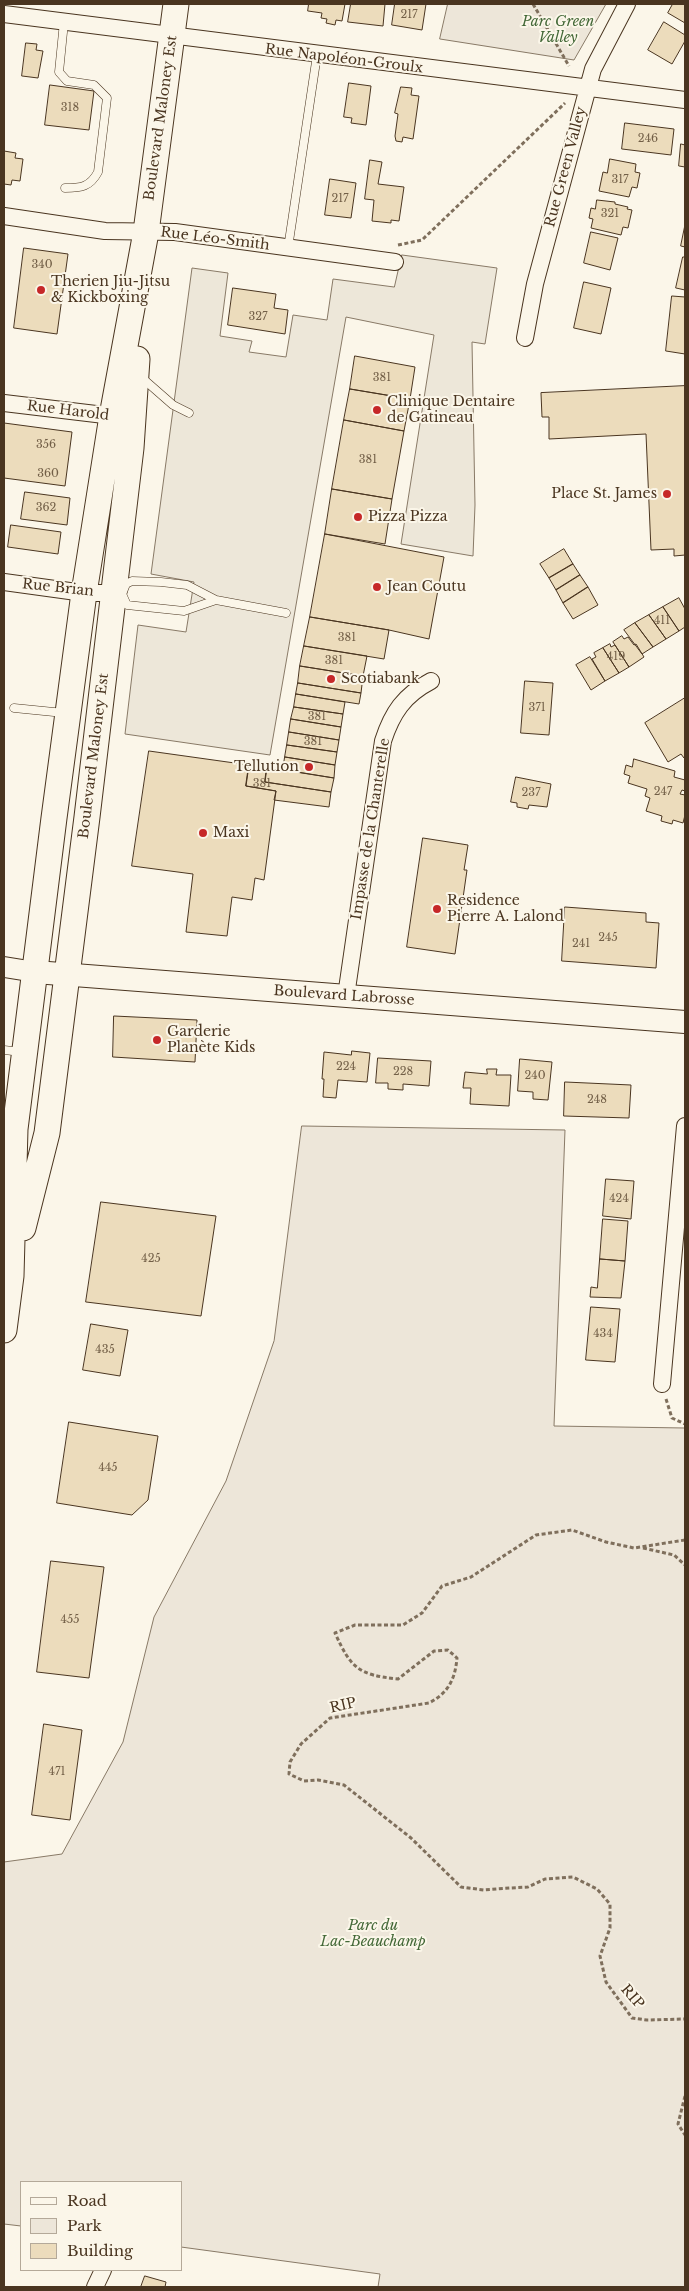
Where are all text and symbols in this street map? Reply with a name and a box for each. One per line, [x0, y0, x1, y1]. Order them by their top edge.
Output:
house number: 217 [400, 8, 418, 22]
park label: Parc Green Valley [522, 14, 594, 46]
street label: Boulevard Maloney Est [141, 34, 181, 202]
street label: Rue Napoléon-Groulx [264, 41, 424, 77]
house number: 318 [61, 101, 79, 115]
street label: Rue Green Valley [542, 105, 590, 229]
house number: 246 [638, 132, 658, 146]
house number: 317 [611, 173, 629, 187]
house number: 217 [331, 192, 349, 206]
house number: 321 [601, 207, 619, 221]
street label: Rue Léo-Smith [159, 224, 271, 254]
house number: 340 [31, 258, 53, 272]
place label: Therien Jiu-Jitsu & Kickboxing [51, 274, 170, 306]
marker: Therien Jiu-Jitsu & Kickboxing [35, 284, 47, 296]
house number: 327 [248, 310, 268, 324]
house number: 381 [373, 371, 391, 385]
place label: Clinique Dentaire de Gatineau [387, 394, 515, 427]
street label: Rue Harold [26, 398, 110, 424]
marker: Clinique Dentaire de Gatineau [371, 404, 383, 416]
house number: 356 [36, 438, 56, 452]
house number: 381 [359, 453, 377, 467]
house number: 360 [37, 467, 59, 481]
place label: Place St. James [551, 486, 657, 502]
marker: Place St. James [661, 488, 673, 500]
house number: 362 [36, 501, 56, 515]
place label: Pizza Pizza [368, 509, 448, 525]
marker: Pizza Pizza [352, 511, 364, 523]
street label: Rue Brian [21, 576, 95, 600]
place label: Jean Coutu [387, 579, 466, 595]
marker: Jean Coutu [371, 581, 383, 593]
house number: 411 [654, 614, 670, 628]
house number: 381 [338, 631, 356, 645]
house number: 419 [607, 650, 625, 664]
house number: 381 [325, 654, 343, 668]
place label: Scotiabank [341, 671, 420, 687]
street label: Boulevard Maloney Est [75, 672, 113, 840]
marker: Scotiabank [325, 673, 337, 685]
house number: 371 [528, 701, 546, 715]
house number: 381 [308, 710, 326, 724]
house number: 381 [304, 735, 322, 749]
street label: Impasse de la Chanterelle [348, 737, 394, 921]
place label: Tellution [234, 759, 299, 775]
marker: Tellution [303, 761, 315, 773]
house number: 381 [253, 777, 271, 791]
house number: 247 [654, 785, 672, 799]
house number: 237 [521, 786, 541, 800]
place label: Maxi [213, 825, 249, 841]
marker: Maxi [197, 827, 209, 839]
place label: Residence Pierre A. Lalond [447, 893, 564, 926]
marker: Residence Pierre A. Lalond [431, 903, 443, 915]
house number: 245 [598, 931, 618, 945]
house number: 241 [572, 937, 590, 951]
street label: Boulevard Labrosse [273, 983, 415, 1009]
place label: Garderie Planète Kids [167, 1024, 255, 1056]
marker: Garderie Planète Kids [151, 1034, 163, 1046]
house number: 224 [336, 1060, 356, 1074]
house number: 228 [393, 1065, 413, 1079]
house number: 240 [524, 1069, 546, 1083]
house number: 248 [587, 1093, 607, 1107]
house number: 424 [609, 1192, 629, 1206]
house number: 425 [141, 1252, 161, 1266]
house number: 434 [593, 1327, 613, 1341]
house number: 435 [95, 1343, 115, 1357]
house number: 445 [98, 1461, 118, 1475]
house number: 455 [61, 1613, 79, 1627]
street label: RIP [328, 1695, 358, 1717]
house number: 471 [49, 1765, 65, 1779]
park label: Parc du Lac-Beauchamp [320, 1918, 426, 1950]
street label: RIP [617, 1982, 647, 2012]
legend [20, 2181, 182, 2271]
text: Road [67, 2191, 107, 2210]
text: Park [67, 2216, 102, 2235]
text: Building [67, 2241, 133, 2260]

